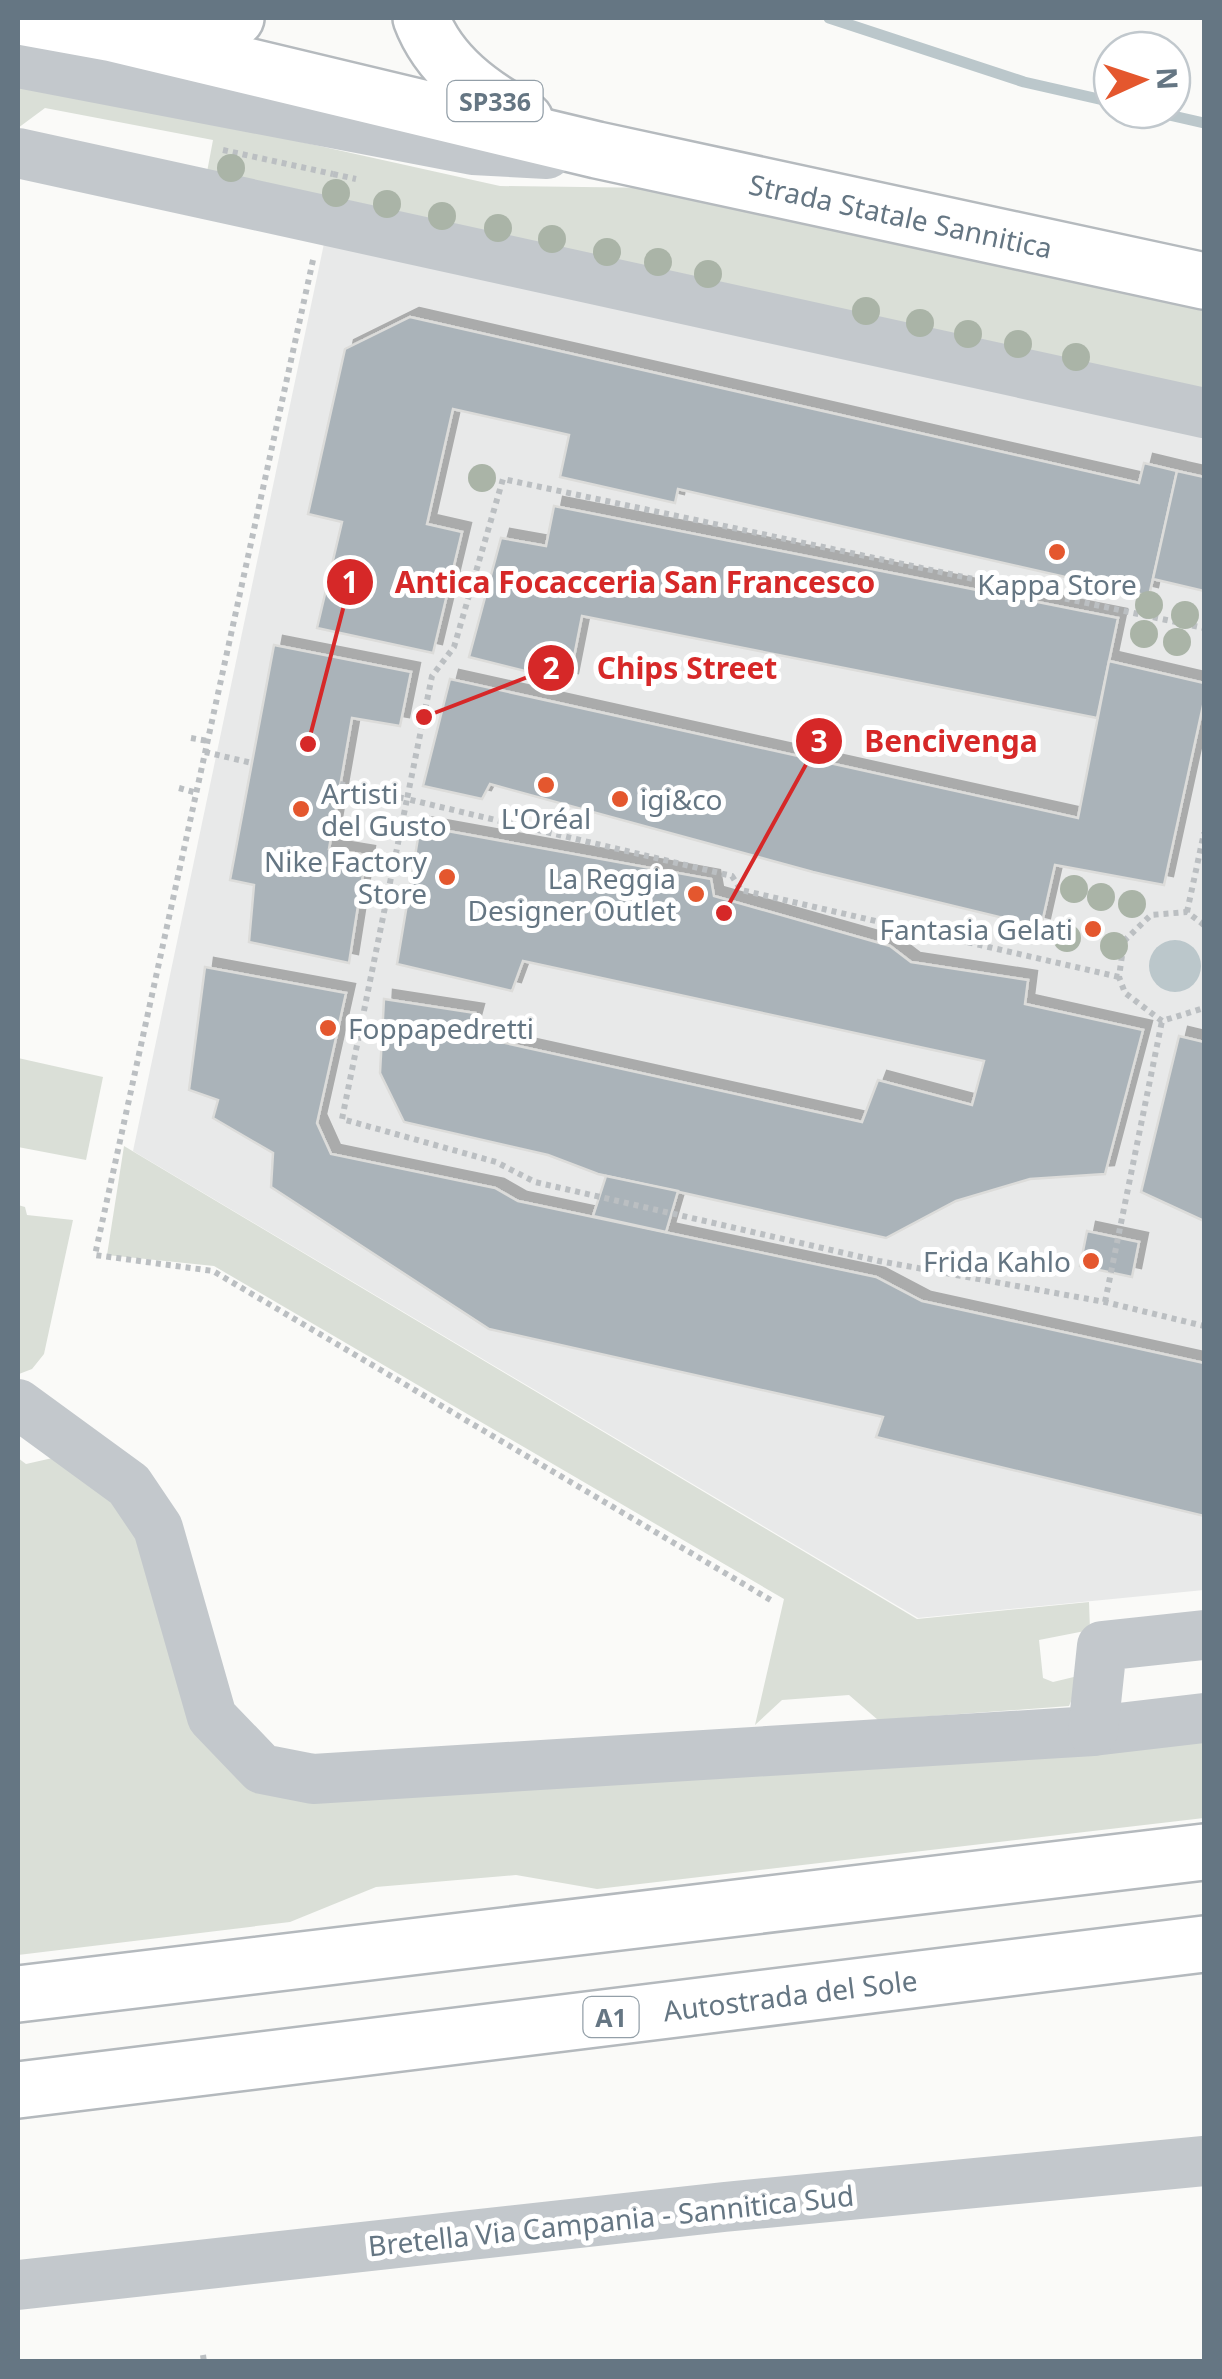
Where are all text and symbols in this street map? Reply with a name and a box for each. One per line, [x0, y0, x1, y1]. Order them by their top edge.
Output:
north arrow [1092, 30, 1192, 130]
text: N [1148, 66, 1188, 91]
road number: SP336 [448, 81, 542, 121]
street label: Strada Statale Sannitica [746, 164, 1056, 267]
marker: Kappa Store [1046, 541, 1068, 563]
callout: Antica Focacceria San Francesco [325, 552, 896, 612]
text: 1 [341, 561, 359, 602]
text: Antica Focacceria San Francesco [395, 561, 875, 602]
place label: Kappa Store [977, 565, 1137, 603]
callout: Chips Street [526, 638, 797, 698]
text: 2 [542, 647, 560, 688]
text: Chips Street [597, 647, 777, 688]
callout: Bencivenga [794, 711, 1058, 771]
text: 3 [810, 720, 828, 761]
text: Bencivenga [864, 720, 1038, 761]
place label: Artisti del Gusto [321, 774, 447, 844]
marker: L'Oréal [535, 774, 557, 796]
place label: igi&co [640, 780, 723, 818]
marker: igi&co [609, 788, 631, 810]
marker: Artisti del Gusto [290, 798, 312, 820]
place label: L'Oréal [501, 799, 591, 837]
place label: Nike Factory Store [264, 842, 428, 912]
place label: La Reggia Designer Outlet [468, 859, 676, 929]
marker: Nike Factory Store [436, 866, 458, 888]
marker: La Reggia Designer Outlet [685, 883, 707, 905]
place label: Fantasia Gelati [880, 910, 1073, 948]
marker: Fantasia Gelati [1082, 918, 1104, 940]
place label: Foppapedretti [348, 1009, 534, 1047]
marker: Foppapedretti [317, 1017, 339, 1039]
place label: Frida Kahlo [923, 1242, 1071, 1280]
marker: Frida Kahlo [1080, 1250, 1102, 1272]
street label: Autostrada del Sole [661, 1960, 919, 2029]
road number: A1 [584, 1997, 638, 2037]
street label: Bretella Via Campania - Sannitica Sud [366, 2176, 856, 2264]

